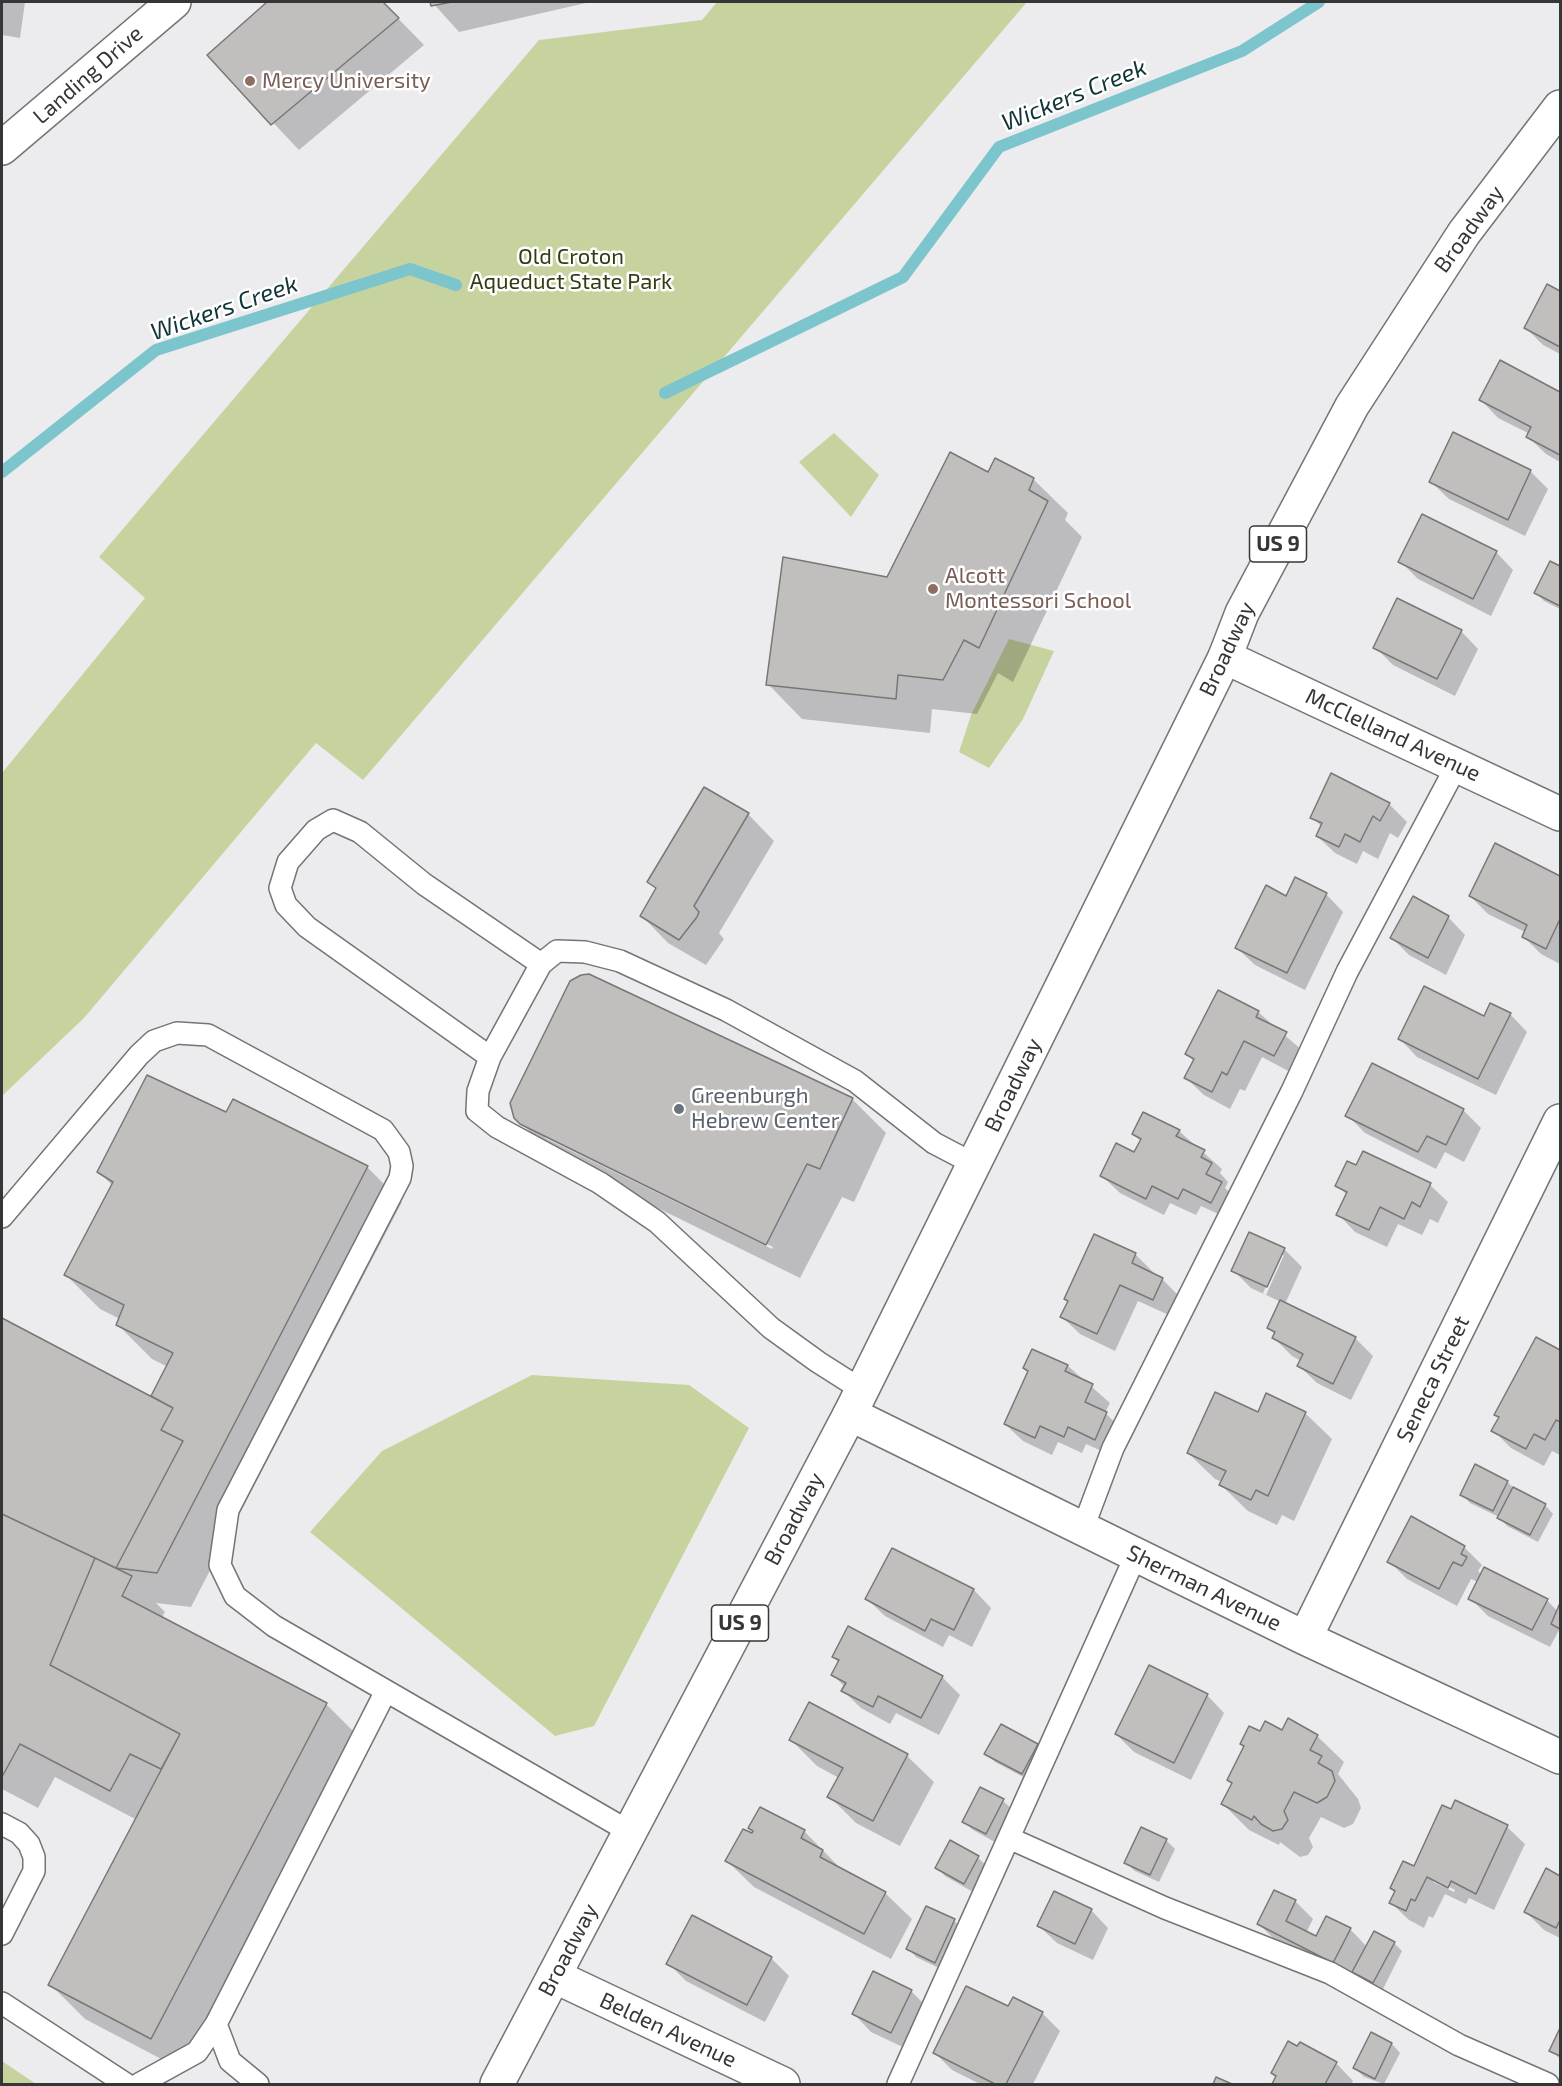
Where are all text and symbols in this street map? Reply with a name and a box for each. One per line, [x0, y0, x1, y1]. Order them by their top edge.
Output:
street label: Landing Drive [28, 20, 148, 130]
water label: Wickers Creek [997, 53, 1151, 137]
place label: Mercy University [262, 68, 431, 94]
marker: Mercy University [243, 74, 257, 88]
street label: Broadway [1429, 180, 1509, 278]
park label: Old Croton Aqueduct State Park [470, 244, 672, 296]
water label: Wickers Creek [147, 269, 301, 347]
road number: US 9 [1250, 526, 1306, 562]
place label: Alcott Montessori School [945, 563, 1131, 614]
marker: Alcott Montessori School [926, 582, 940, 596]
street label: Broadway [1194, 598, 1260, 700]
street label: McClelland Avenue [1301, 683, 1485, 787]
street label: Broadway [979, 1034, 1047, 1136]
place label: Greenburgh Hebrew Center [691, 1083, 840, 1134]
marker: Greenburgh Hebrew Center [672, 1102, 686, 1116]
street label: Seneca Street [1391, 1311, 1475, 1447]
street label: Broadway [759, 1468, 829, 1570]
street label: Sherman Avenue [1122, 1539, 1286, 1637]
road number: US 9 [712, 1605, 768, 1641]
street label: Broadway [533, 1899, 603, 2001]
street label: Belden Avenue [595, 1987, 741, 2073]

